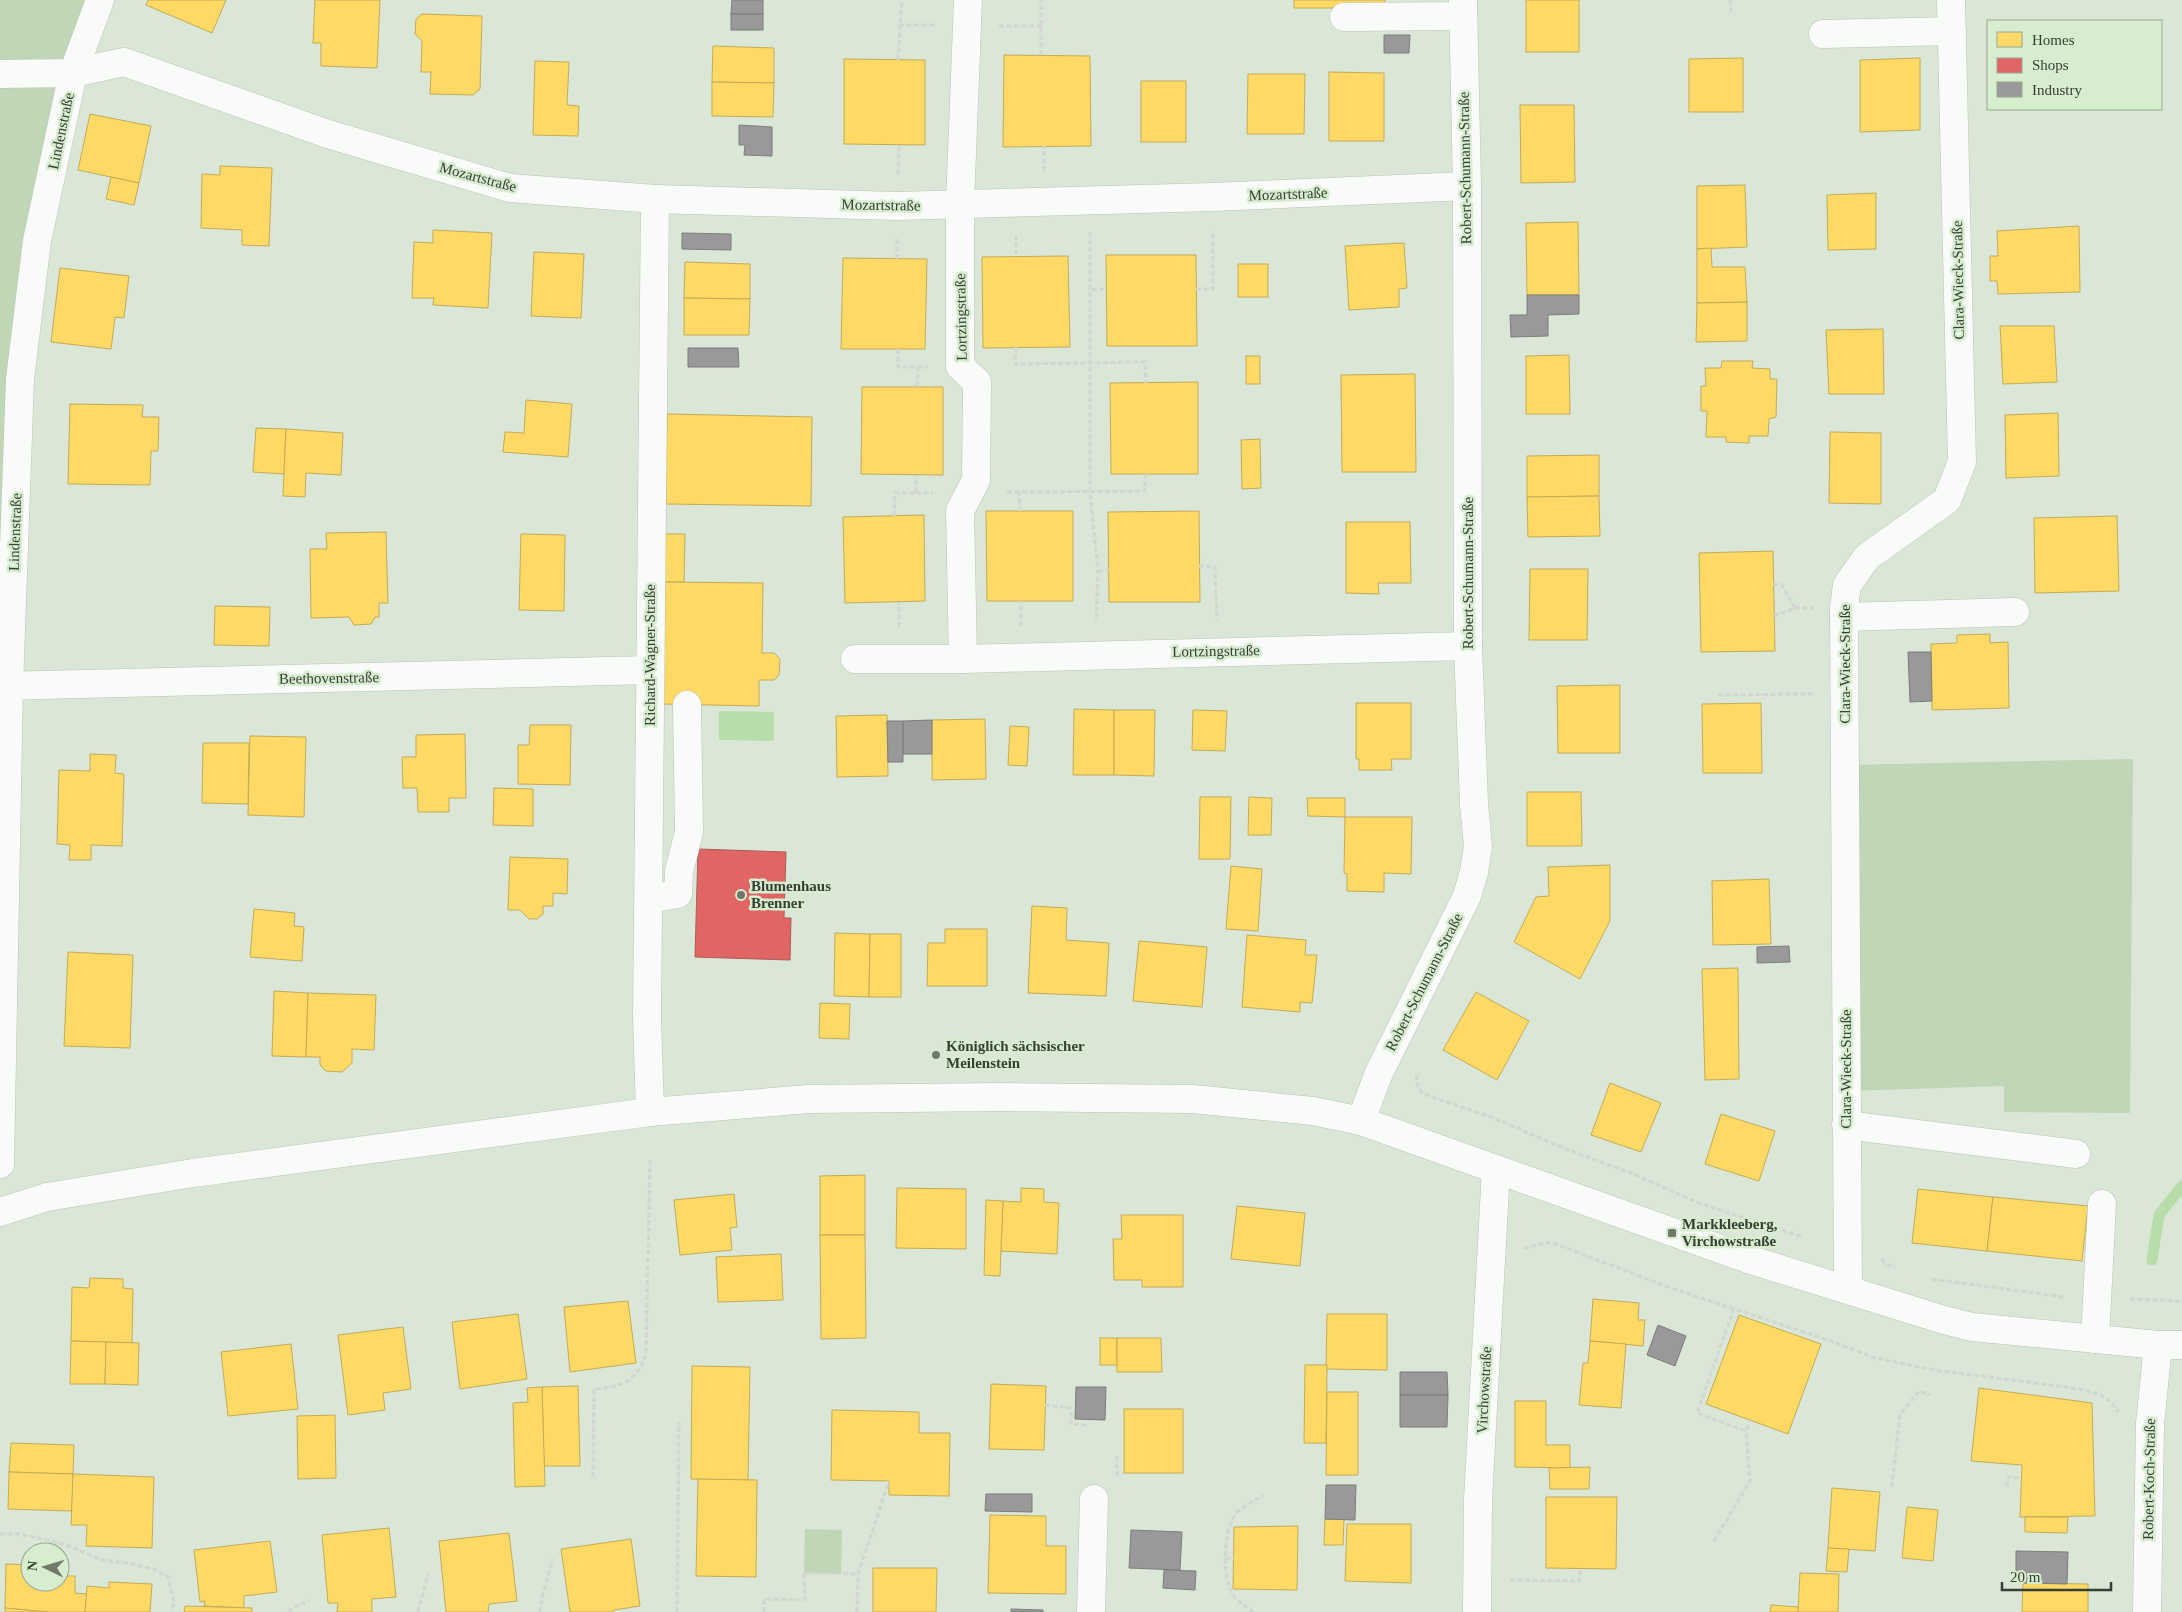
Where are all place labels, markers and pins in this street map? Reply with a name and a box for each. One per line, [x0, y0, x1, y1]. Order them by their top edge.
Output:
place label: Blumenhaus Brenner [751, 878, 831, 911]
marker: Blumenhaus Brenner [735, 889, 747, 901]
place label: Königlich sächsischer Meilenstein [946, 1038, 1085, 1071]
marker: Königlich sächsischer Meilenstein [930, 1049, 942, 1061]
place label: Markkleeberg, Virchowstraße [1682, 1216, 1778, 1249]
marker: Markkleeberg, Virchowstraße [1666, 1227, 1678, 1239]

